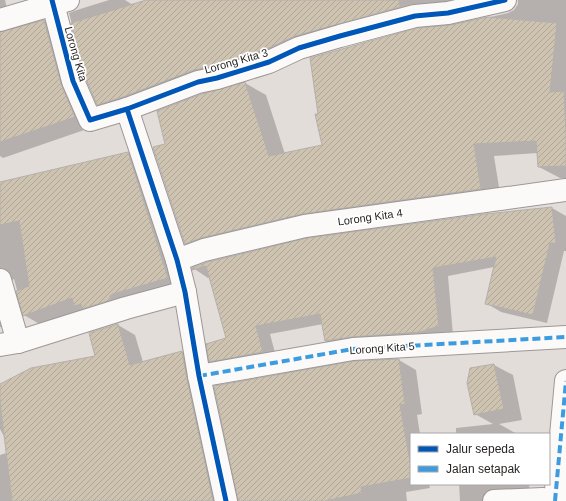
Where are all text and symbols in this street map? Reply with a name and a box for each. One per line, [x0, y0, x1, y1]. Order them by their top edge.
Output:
street label: Lorong Kita [62, 25, 90, 84]
street label: Lorong Kita 3 [203, 46, 269, 76]
street label: Lorong Kita 4 [337, 207, 403, 227]
street label: Lorong Kita 5 [349, 340, 415, 356]
legend [410, 433, 550, 485]
text: Jalur sepeda [446, 442, 515, 456]
text: Jalan setapak [446, 462, 521, 476]

